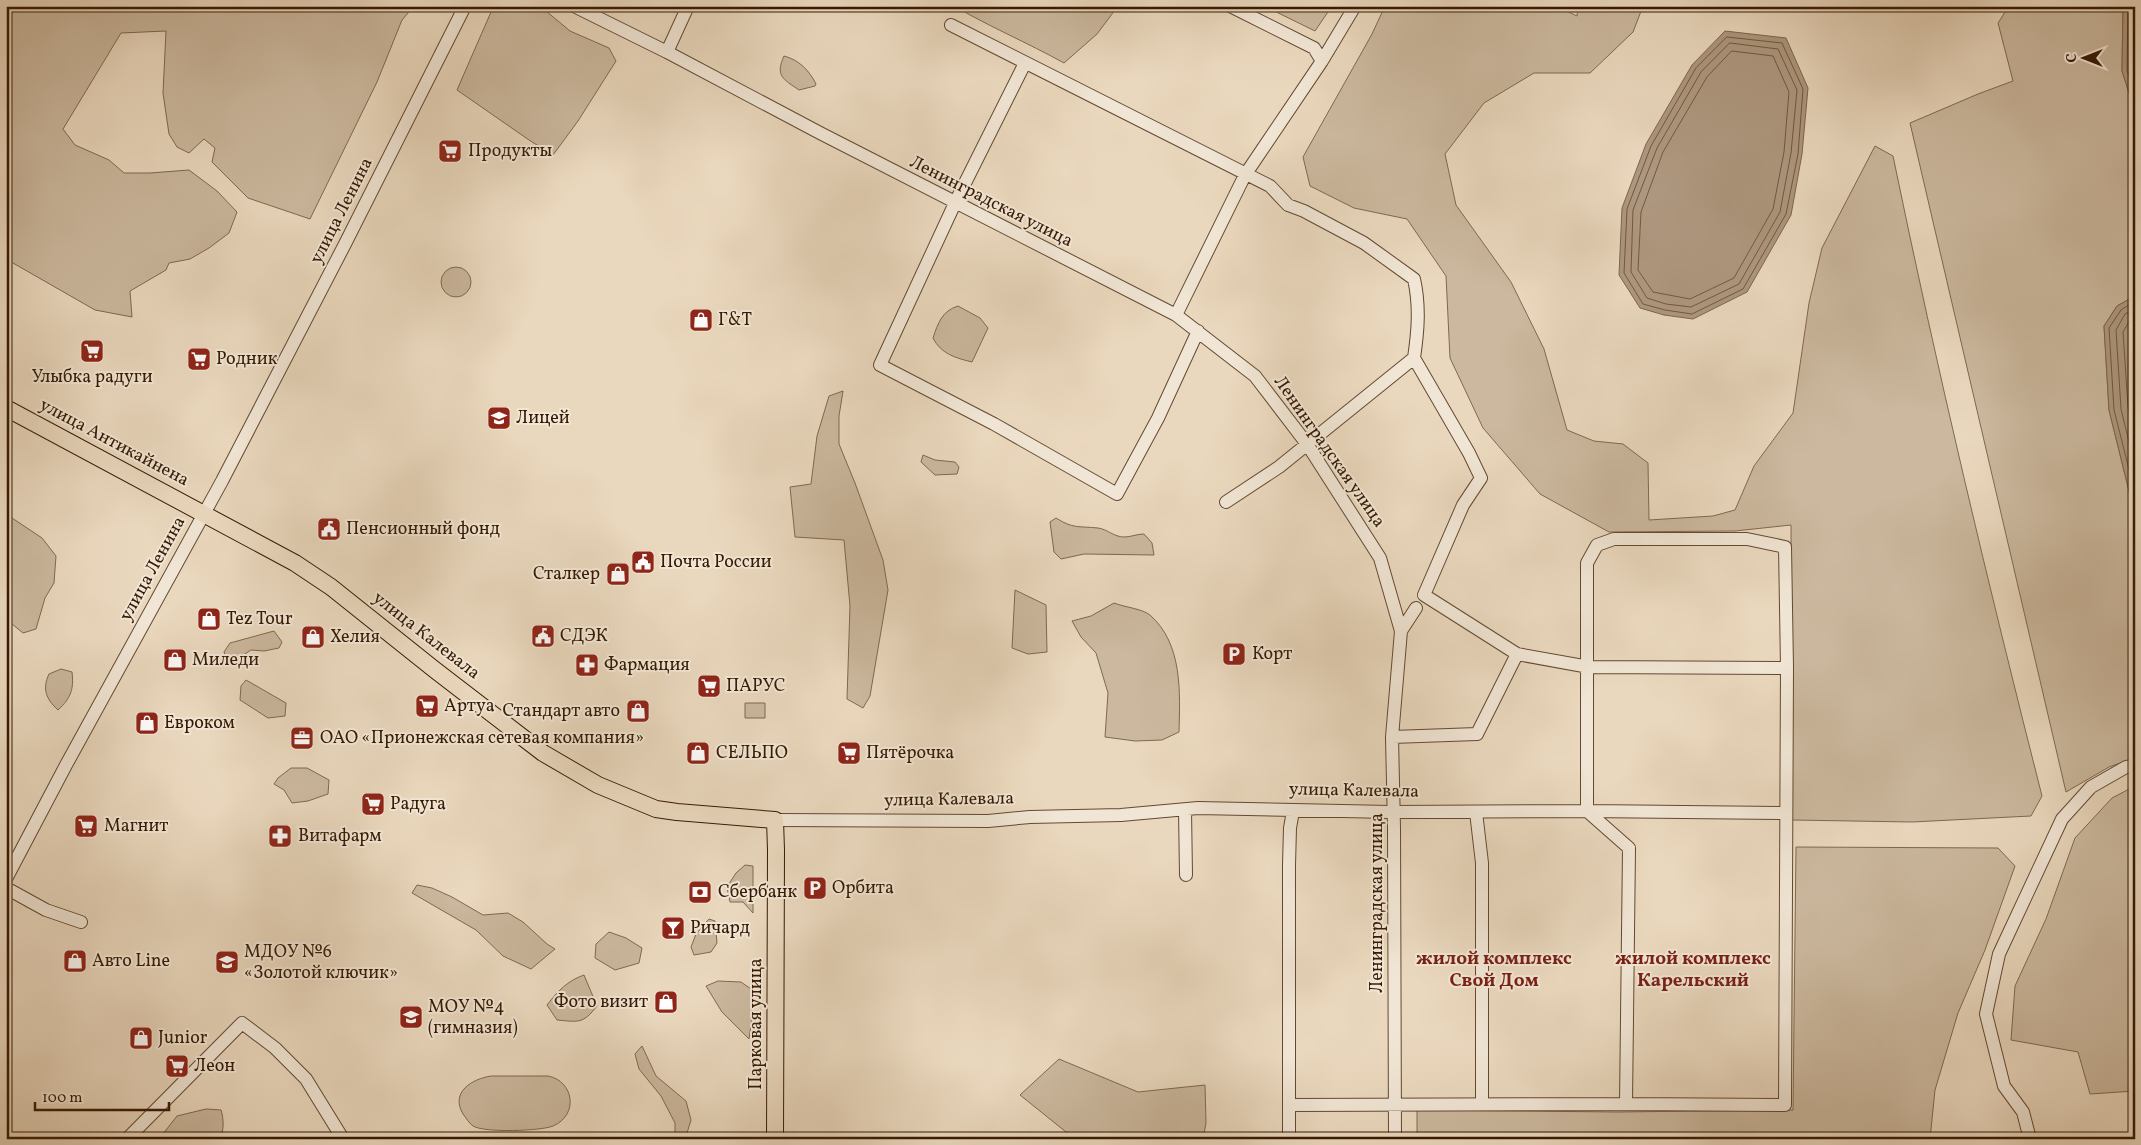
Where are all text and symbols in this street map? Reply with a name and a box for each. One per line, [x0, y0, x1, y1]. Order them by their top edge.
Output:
north arrow [2058, 32, 2108, 82]
text: С [2063, 53, 2082, 63]
supermarket icon: Продукты [437, 138, 463, 164]
place label: Продукты [468, 139, 553, 164]
street label: Ленинградская улица [905, 150, 1077, 254]
street label: улица Ленина [304, 154, 380, 268]
shop icon: Г&Т [688, 307, 714, 333]
place label: Г&Т [718, 308, 752, 333]
supermarket icon: Улыбка радуги [79, 338, 105, 364]
supermarket icon: Родник [186, 346, 212, 372]
place label: Родник [216, 347, 278, 372]
place label: Улыбка радуги [31, 365, 153, 390]
street label: Ленинградская улица [1267, 371, 1391, 533]
street label: улица Антикайнена [35, 393, 193, 493]
school or university icon: Лицей [486, 405, 512, 431]
place label: Лицей [516, 406, 570, 431]
street label: улица Ленина [114, 512, 192, 626]
public building icon: Пенсионный фонд [316, 516, 342, 542]
place label: Пенсионный фонд [346, 517, 500, 542]
public building icon: Почта России [630, 549, 656, 575]
place label: Почта России [660, 550, 772, 575]
shop icon: Сталкер [605, 561, 631, 587]
place label: Сталкер [533, 562, 600, 587]
street label: улица Калевала [367, 586, 485, 686]
shop icon: Tez Tour [196, 606, 222, 632]
place label: Tez Tour [226, 607, 293, 632]
public building icon: СДЭК [530, 623, 556, 649]
shop icon: Хелия [300, 624, 326, 650]
place label: СДЭК [560, 624, 608, 649]
place label: Хелия [330, 625, 380, 650]
parking icon: Корт [1221, 641, 1247, 667]
place label: Корт [1252, 642, 1292, 667]
shop icon: Миледи [162, 647, 188, 673]
place label: Миледи [192, 648, 259, 673]
pharmacy icon: Фармация [574, 652, 600, 678]
place label: Фармация [604, 653, 690, 678]
supermarket icon: ПАРУС [696, 673, 722, 699]
place label: ПАРУС [726, 674, 786, 699]
supermarket icon: Артуа [414, 693, 440, 719]
place label: Артуа [444, 694, 495, 719]
shop icon: Стандарт авто [625, 698, 651, 724]
place label: Стандарт авто [502, 699, 620, 724]
shop icon: Евроком [134, 710, 160, 736]
place label: Евроком [164, 711, 235, 736]
office icon: ОАО «Прионежская сетевая компания» [289, 725, 315, 751]
place label: ОАО «Прионежская сетевая компания» [320, 726, 644, 751]
shop icon: СЕЛЬПО [685, 740, 711, 766]
supermarket icon: Пятёрочка [836, 740, 862, 766]
place label: СЕЛЬПО [716, 741, 788, 766]
place label: Пятёрочка [866, 741, 954, 766]
street label: улица Калевала [1289, 777, 1419, 805]
street label: улица Калевала [884, 786, 1014, 814]
supermarket icon: Радуга [360, 791, 386, 817]
place label: Радуга [390, 792, 446, 817]
supermarket icon: Магнит [73, 813, 99, 839]
street label: Ленинградская улица [1365, 813, 1390, 993]
place label: Магнит [104, 814, 168, 839]
pharmacy icon: Витафарм [267, 823, 293, 849]
place label: Витафарм [298, 824, 381, 849]
parking icon: Орбита [802, 875, 828, 901]
place label: Орбита [832, 876, 894, 901]
bank icon: Сбербанк [687, 879, 713, 905]
place label: Сбербанк [718, 880, 798, 905]
bar icon: Ричард [660, 915, 686, 941]
place label: Ричард [690, 916, 750, 941]
place label: МДОУ №6 «Золотой ключик» [244, 940, 398, 986]
district label: жилой комплекс Свой Дом [1416, 946, 1572, 994]
district label: жилой комплекс Карельский [1615, 946, 1771, 994]
shop icon: Авто Line [62, 948, 88, 974]
place label: Авто Line [92, 949, 170, 974]
school or university icon: МДОУ №6 «Золотой ключик» [214, 949, 240, 975]
street label: Парковая улица [744, 958, 769, 1090]
shop icon: Фото визит [653, 989, 679, 1015]
place label: Фото визит [554, 990, 648, 1015]
place label: МОУ №4 (гимназия) [428, 995, 518, 1041]
school or university icon: МОУ №4 (гимназия) [398, 1004, 424, 1030]
shop icon: Junior [128, 1025, 154, 1051]
place label: Junior [158, 1026, 208, 1051]
supermarket icon: Леон [164, 1053, 190, 1079]
place label: Леон [194, 1054, 235, 1079]
scale bar [35, 1080, 169, 1112]
text: 100 m [42, 1088, 82, 1109]

